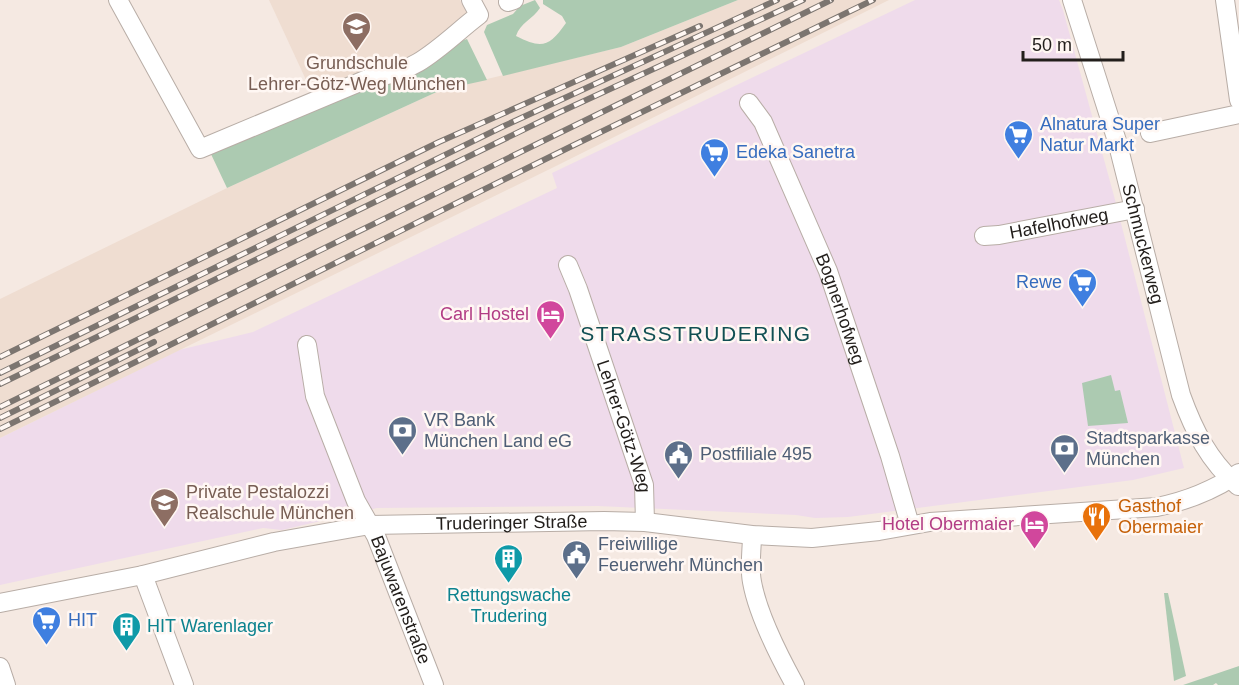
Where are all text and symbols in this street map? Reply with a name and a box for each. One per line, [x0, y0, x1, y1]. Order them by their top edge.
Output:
school or university icon: Grundschule Lehrer-Götz-Weg München [341, 10, 373, 52]
scale bar [1023, 24, 1124, 62]
text: 50 m [1032, 35, 1072, 55]
place label: Grundschule Lehrer-Götz-Weg München [248, 53, 466, 94]
place label: Alnatura Super Natur Markt [1040, 114, 1160, 155]
supermarket icon: Alnatura Super Natur Markt [1003, 118, 1035, 160]
supermarket icon: Edeka Sanetra [699, 136, 731, 178]
place label: Edeka Sanetra [736, 142, 856, 162]
street label: Schmuckerweg [1118, 182, 1168, 306]
street label: Hafelhofweg [1008, 204, 1110, 243]
street label: Bognerhofweg [812, 250, 869, 367]
supermarket icon: Rewe [1067, 266, 1099, 308]
place label: Rewe [1016, 272, 1062, 292]
hotel icon: Carl Hostel [534, 298, 566, 340]
place label: Carl Hostel [440, 304, 529, 324]
district label: STRASSTRUDERING [580, 322, 812, 345]
street label: Lehrer-Götz-Weg [593, 357, 654, 493]
place label: VR Bank München Land eG [424, 410, 572, 451]
bank icon: VR Bank München Land eG [387, 414, 419, 456]
place label: Stadtsparkasse München [1086, 428, 1210, 469]
bank icon: Stadtsparkasse München [1049, 432, 1081, 474]
public building icon: Postfiliale 495 [663, 438, 695, 480]
place label: Postfiliale 495 [700, 444, 812, 464]
place label: Private Pestalozzi Realschule München [186, 482, 354, 523]
school or university icon: Private Pestalozzi Realschule München [149, 486, 181, 528]
place label: Gasthof Obermaier [1118, 496, 1203, 537]
restaurant icon: Gasthof Obermaier [1081, 500, 1113, 542]
hotel icon: Hotel Obermaier [1019, 508, 1051, 550]
street label: Truderinger Straße [436, 511, 588, 534]
place label: Hotel Obermaier [882, 514, 1014, 534]
street label: Bajuwarenstraße [367, 533, 435, 667]
place label: Freiwillige Feuerwehr München [598, 534, 763, 575]
public building icon: Freiwillige Feuerwehr München [561, 538, 593, 580]
building icon: Rettungswache Trudering [493, 542, 525, 584]
place label: Rettungswache Trudering [447, 585, 571, 626]
supermarket icon: HIT [31, 604, 63, 646]
place label: HIT [68, 610, 97, 630]
building icon: HIT Warenlager [110, 610, 142, 652]
place label: HIT Warenlager [147, 616, 273, 636]

